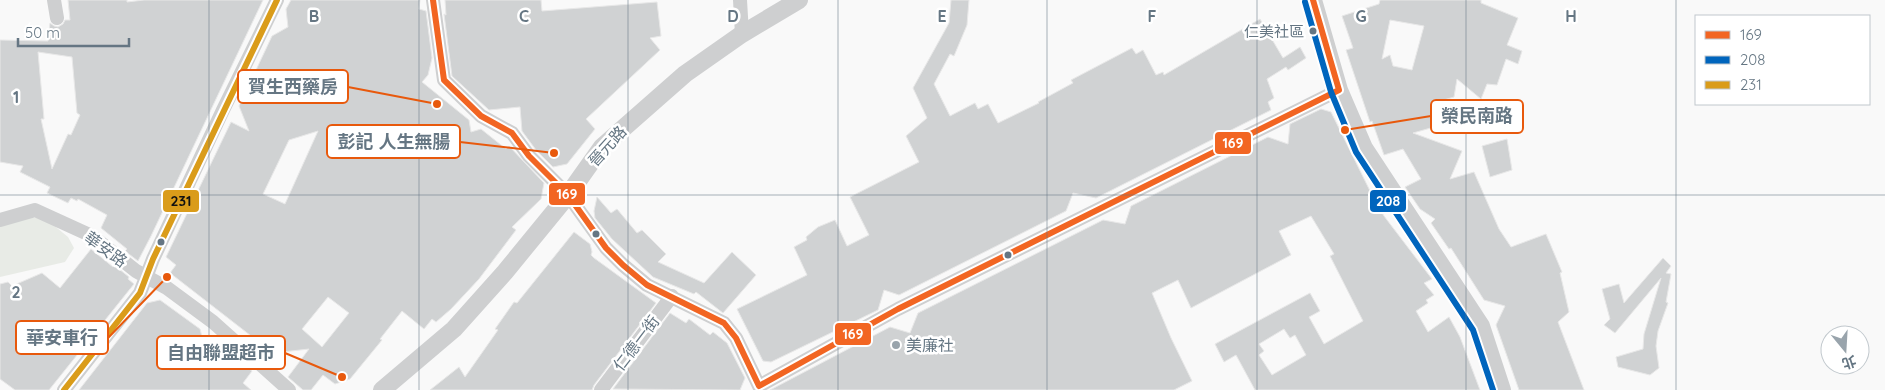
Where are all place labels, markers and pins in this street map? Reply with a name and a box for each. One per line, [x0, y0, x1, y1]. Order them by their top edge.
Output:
place label: 仁美社區 [1244, 22, 1304, 41]
marker: 仁美社區 [1308, 26, 1318, 36]
callout: 賀生西藥房 [238, 70, 348, 103]
callout: 榮民南路 [1431, 100, 1523, 133]
callout: 彭記 人生無腸 [327, 125, 460, 158]
unlabelled marker [591, 229, 601, 239]
unlabelled marker [156, 237, 166, 247]
unlabelled marker [1003, 250, 1013, 260]
callout: 華安車行 [16, 321, 108, 354]
place label: 美廉社 [906, 335, 954, 355]
callout: 自由聯盟超市 [157, 336, 285, 369]
marker: 美廉社 [890, 339, 902, 351]

